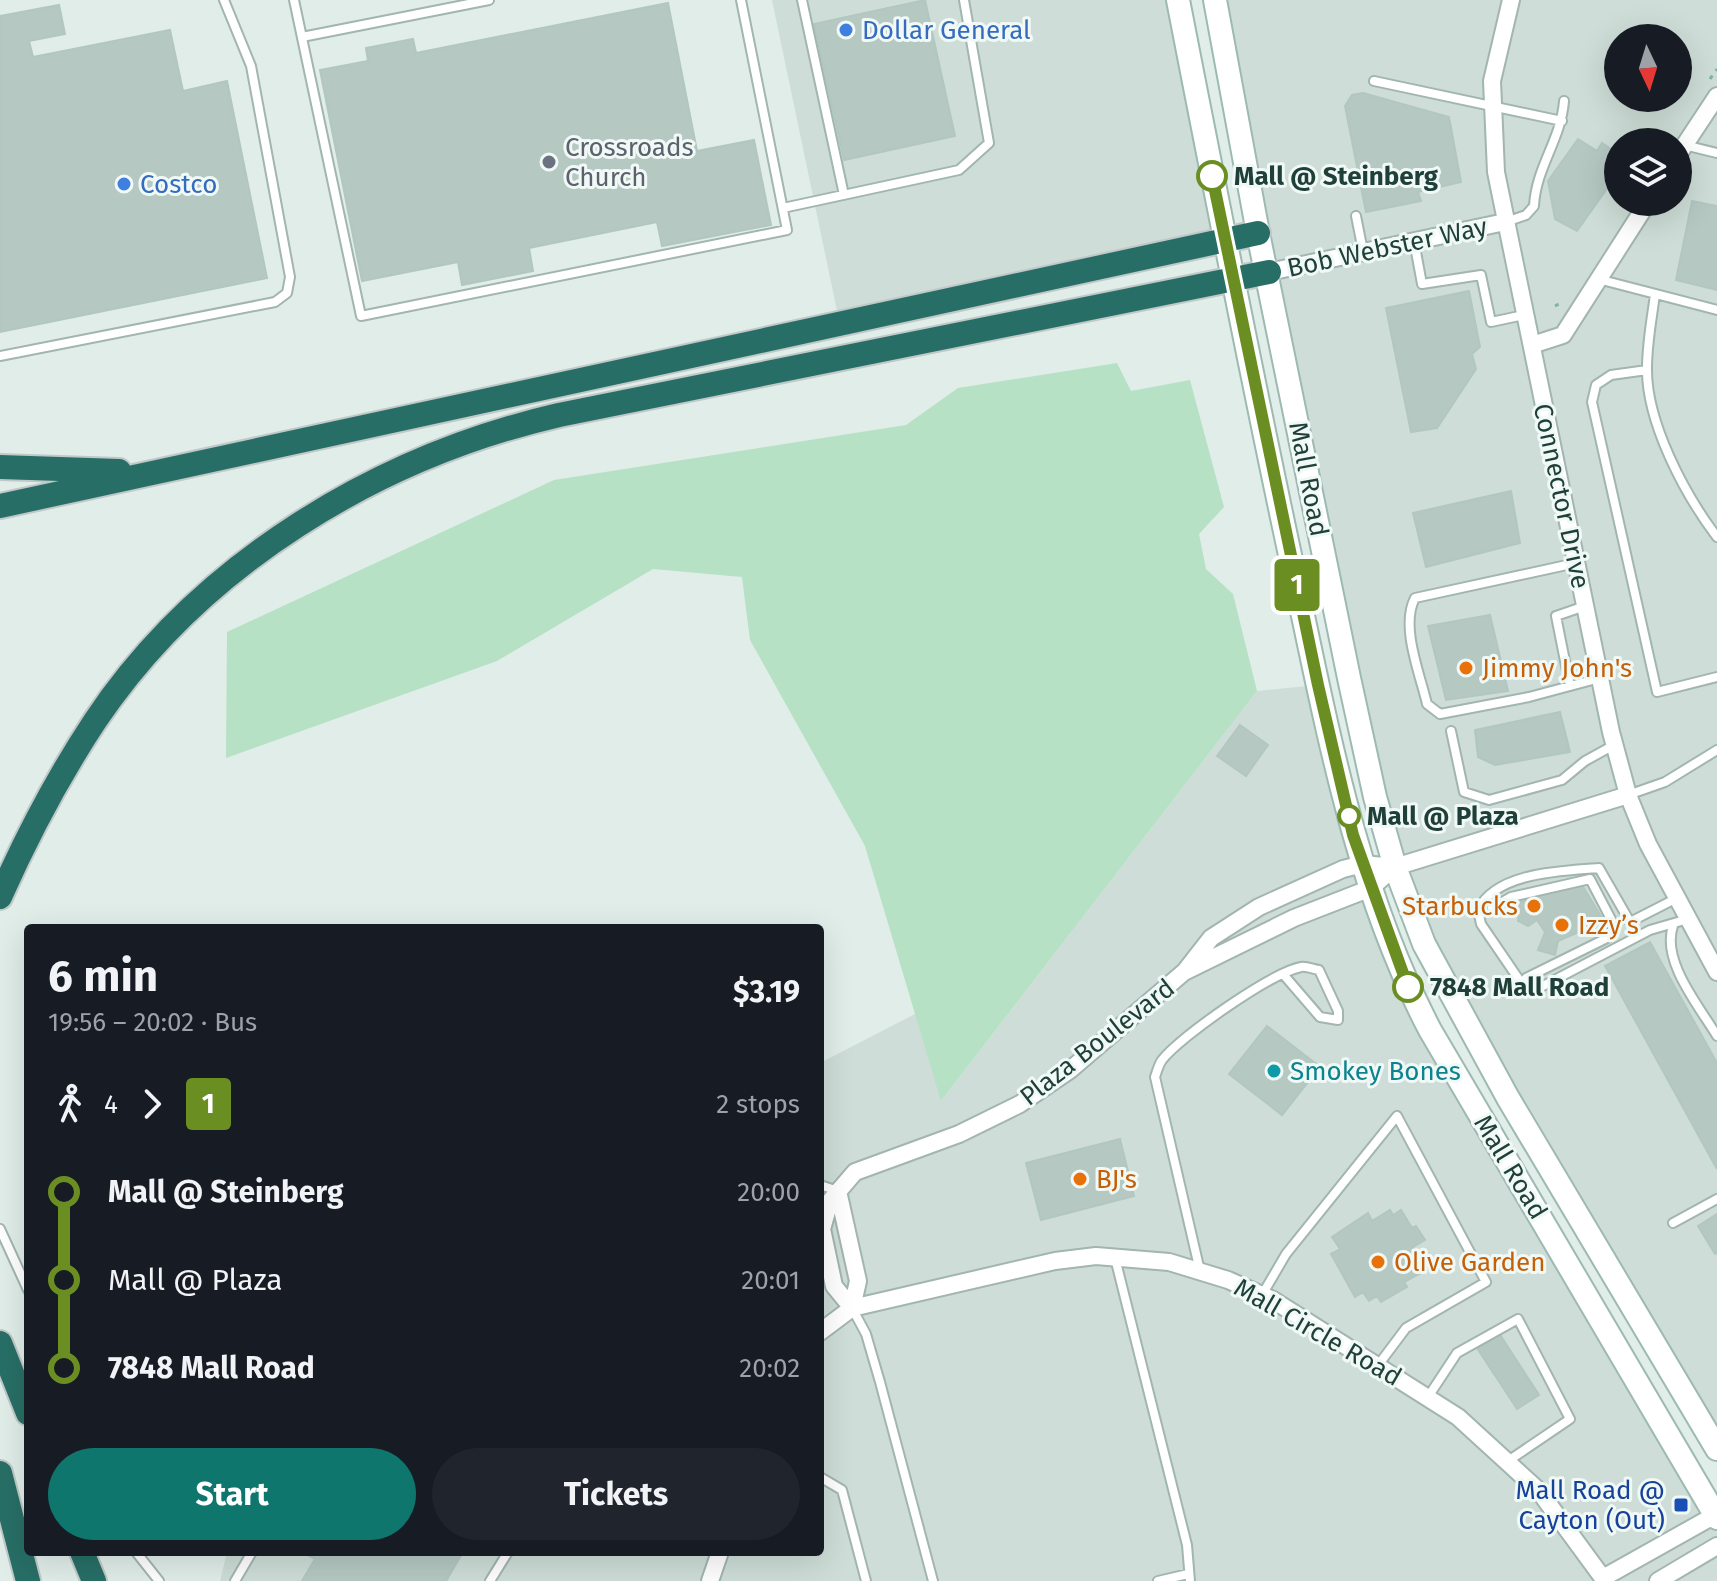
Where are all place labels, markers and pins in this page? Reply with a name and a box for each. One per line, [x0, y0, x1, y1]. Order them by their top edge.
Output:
place label: Dollar General [862, 15, 1031, 46]
marker: Dollar General [837, 21, 855, 39]
place label: Crossroads Church [565, 132, 694, 193]
marker: Crossroads Church [540, 153, 558, 171]
marker: Mall @ Steinberg [1197, 161, 1227, 191]
place label: Mall @ Steinberg [1234, 161, 1439, 192]
place label: Costco [140, 169, 217, 200]
marker: Costco [115, 175, 133, 193]
place label: Jimmy John's [1482, 653, 1632, 684]
marker: Jimmy John's [1457, 659, 1475, 677]
place label: Mall @ Plaza [1367, 801, 1519, 832]
marker: Mall @ Plaza [1338, 805, 1360, 827]
place label: Starbucks [1402, 891, 1518, 922]
marker: Starbucks [1525, 897, 1543, 915]
place label: Izzy’s [1578, 910, 1639, 941]
marker: Izzy’s [1553, 916, 1571, 934]
marker: 7848 Mall Road [1393, 972, 1423, 1002]
place label: 7848 Mall Road [1430, 972, 1609, 1003]
place label: Smokey Bones [1290, 1056, 1461, 1087]
marker: Smokey Bones [1265, 1062, 1283, 1080]
place label: BJ's [1096, 1164, 1137, 1195]
marker: BJ's [1071, 1170, 1089, 1188]
place label: Olive Garden [1394, 1247, 1545, 1278]
marker: Olive Garden [1369, 1253, 1387, 1271]
place label: Mall Road @ Cayton (Out) [1515, 1475, 1665, 1536]
marker: Mall Road @ Cayton (Out) [1672, 1496, 1690, 1514]

